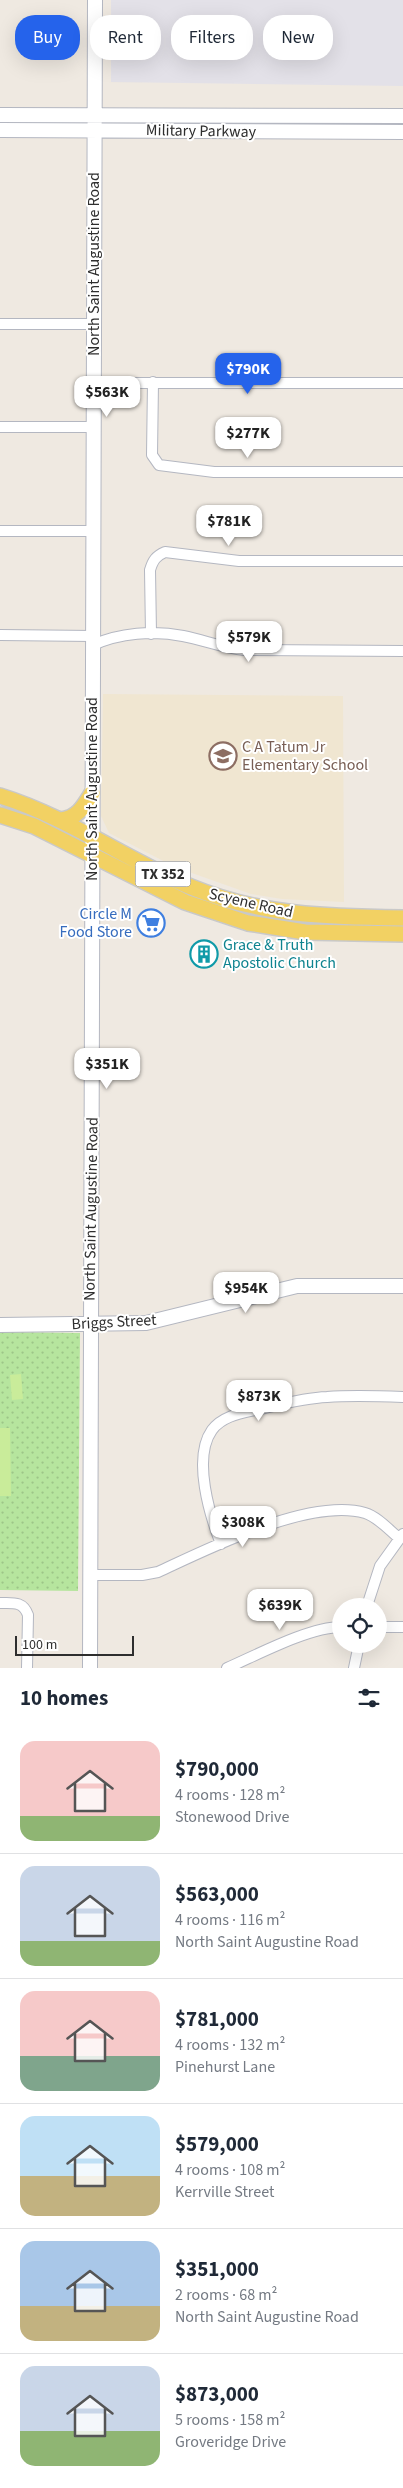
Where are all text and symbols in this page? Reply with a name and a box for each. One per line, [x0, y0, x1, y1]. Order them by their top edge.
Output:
chip: Buy [15, 15, 80, 60]
chip: Rent [90, 15, 161, 60]
chip: Filters [171, 15, 253, 60]
chip: New [263, 15, 333, 60]
street label: Military Parkway [146, 119, 257, 143]
street label: North Saint Augustine Road [83, 172, 105, 356]
pin: $790K [213, 352, 283, 395]
text: $790K [226, 358, 270, 380]
pin: $563K [72, 376, 142, 418]
text: $563K [85, 381, 129, 403]
pin: $277K [213, 416, 283, 459]
text: $277K [226, 422, 270, 444]
pin: $781K [194, 504, 264, 547]
text: $781K [207, 510, 251, 532]
pin: $579K [214, 620, 284, 663]
text: $579K [227, 626, 271, 648]
street label: North Saint Augustine Road [81, 697, 103, 881]
place label: C A Tatum Jr Elementary School [242, 736, 368, 776]
school or university icon: C A Tatum Jr Elementary School [208, 741, 238, 771]
road number: TX 352 [136, 862, 190, 886]
street label: Scyene Road [207, 883, 295, 923]
place label: Circle M Food Store [60, 903, 132, 943]
supermarket icon: Circle M Food Store [136, 908, 166, 938]
place label: Grace & Truth Apostolic Church [223, 934, 336, 974]
building icon: Grace & Truth Apostolic Church [189, 939, 219, 969]
pin: $351K [72, 1048, 142, 1090]
text: $351K [85, 1053, 129, 1075]
street label: North Saint Augustine Road [78, 1117, 104, 1301]
pin: $954K [211, 1272, 281, 1314]
text: $954K [224, 1277, 268, 1299]
street label: Briggs Street [71, 1309, 158, 1335]
pin: $873K [224, 1380, 294, 1422]
text: $873K [237, 1385, 281, 1407]
pin: $308K [208, 1506, 278, 1548]
text: $308K [221, 1511, 265, 1533]
pin: $639K [245, 1588, 315, 1631]
text: $639K [258, 1594, 302, 1616]
map controls [332, 1598, 387, 1653]
button: locate [332, 1598, 387, 1653]
scale bar [15, 1633, 134, 1656]
text: 100 m [22, 1635, 57, 1655]
text: 10 homes [20, 1683, 108, 1713]
icon: filters [355, 1684, 383, 1712]
text: $790,000 [175, 1754, 259, 1784]
icon: home [60, 1761, 120, 1821]
text: 4 rooms · 128 m² [175, 1784, 285, 1806]
text: Stonewood Drive [175, 1806, 289, 1828]
text: $563,000 [175, 1879, 259, 1909]
icon: home [60, 1886, 120, 1946]
text: 4 rooms · 116 m² [175, 1909, 285, 1931]
text: North Saint Augustine Road [175, 1931, 359, 1953]
text: $781,000 [175, 2004, 259, 2034]
icon: home [60, 2011, 120, 2071]
text: 4 rooms · 132 m² [175, 2034, 285, 2056]
text: Pinehurst Lane [175, 2056, 275, 2078]
text: $579,000 [175, 2129, 259, 2159]
icon: home [60, 2136, 120, 2196]
text: 4 rooms · 108 m² [175, 2159, 285, 2181]
text: Kerrville Street [175, 2181, 274, 2203]
text: $351,000 [175, 2254, 259, 2284]
icon: home [60, 2261, 120, 2321]
text: 2 rooms · 68 m² [175, 2284, 277, 2306]
text: North Saint Augustine Road [175, 2306, 359, 2328]
text: $873,000 [175, 2379, 259, 2409]
icon: home [60, 2386, 120, 2446]
text: 5 rooms · 158 m² [175, 2409, 285, 2431]
text: Groveridge Drive [175, 2431, 286, 2453]

